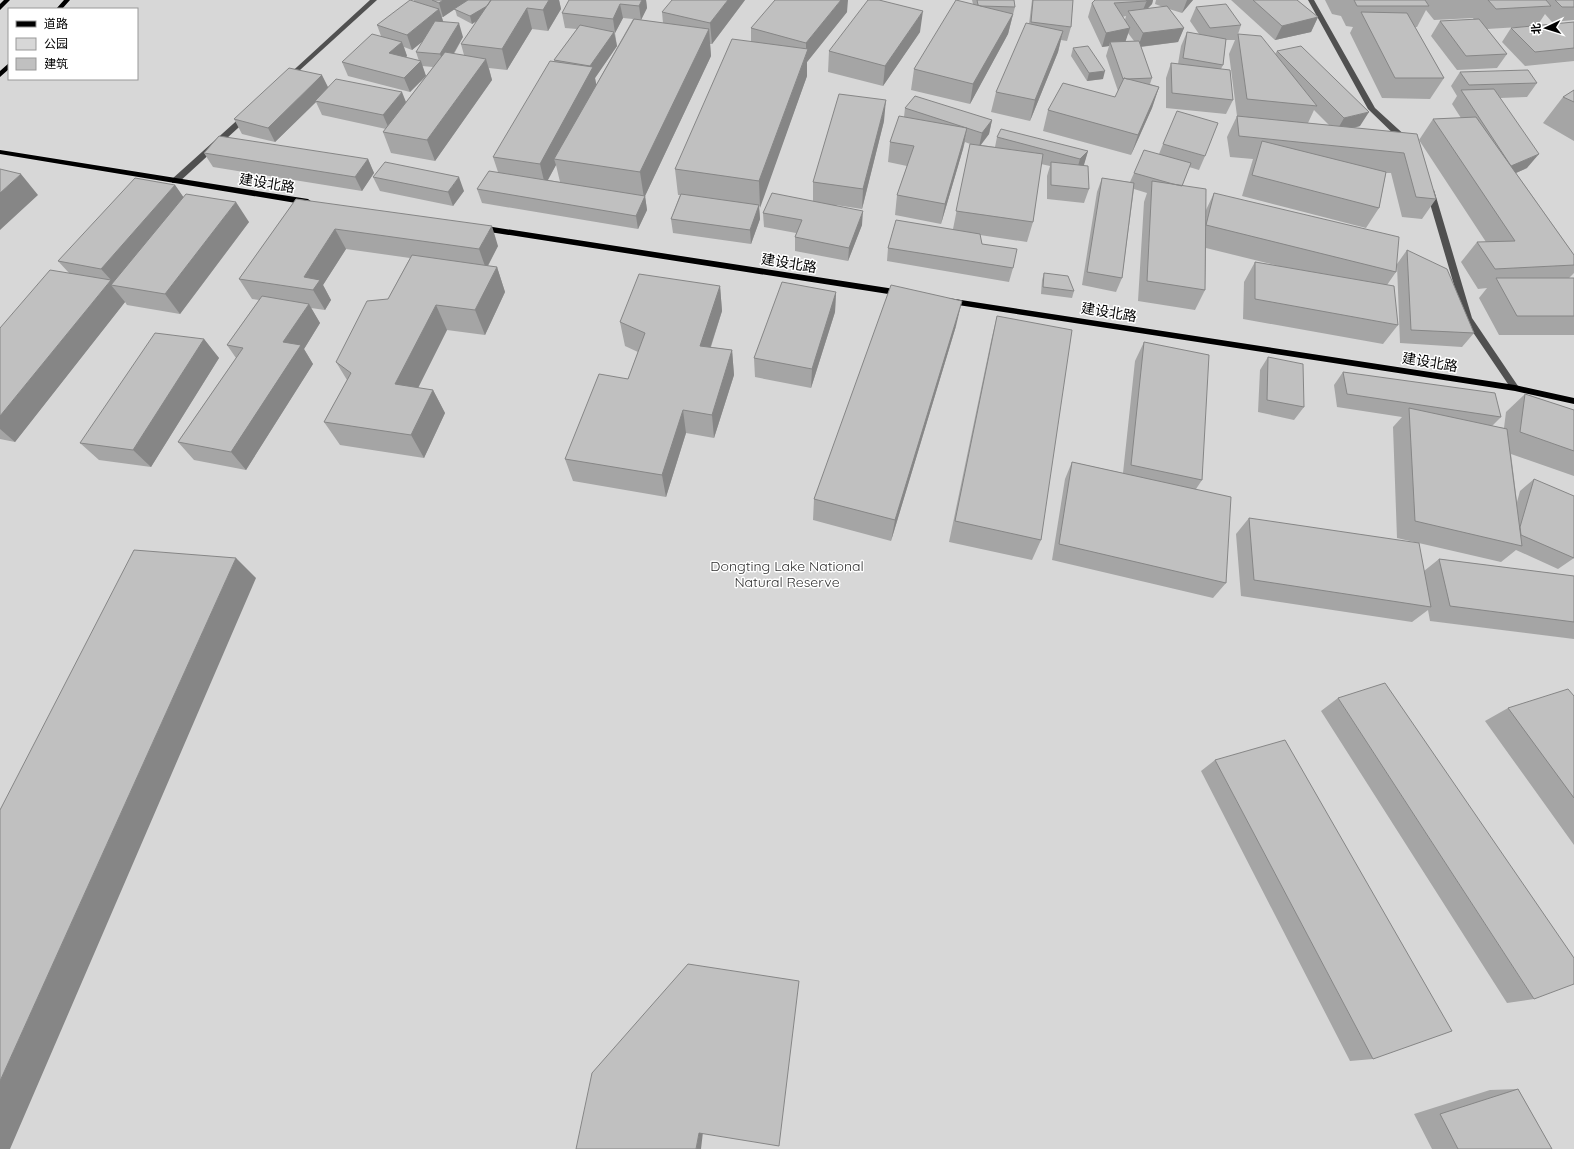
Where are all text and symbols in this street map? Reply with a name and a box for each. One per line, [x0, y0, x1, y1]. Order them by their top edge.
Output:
legend [8, 8, 138, 80]
north arrow [1526, 8, 1566, 48]
text: 道路 [44, 16, 68, 31]
text: 北 [1529, 23, 1543, 35]
text: 公园 [44, 36, 68, 51]
text: 建筑 [44, 56, 68, 71]
street label: 建设北路 [238, 170, 296, 196]
street label: 建设北路 [760, 250, 818, 276]
street label: 建设北路 [1080, 299, 1138, 325]
street label: 建设北路 [1401, 349, 1459, 375]
park label: Dongting Lake National Natural Reserve [710, 557, 864, 591]

